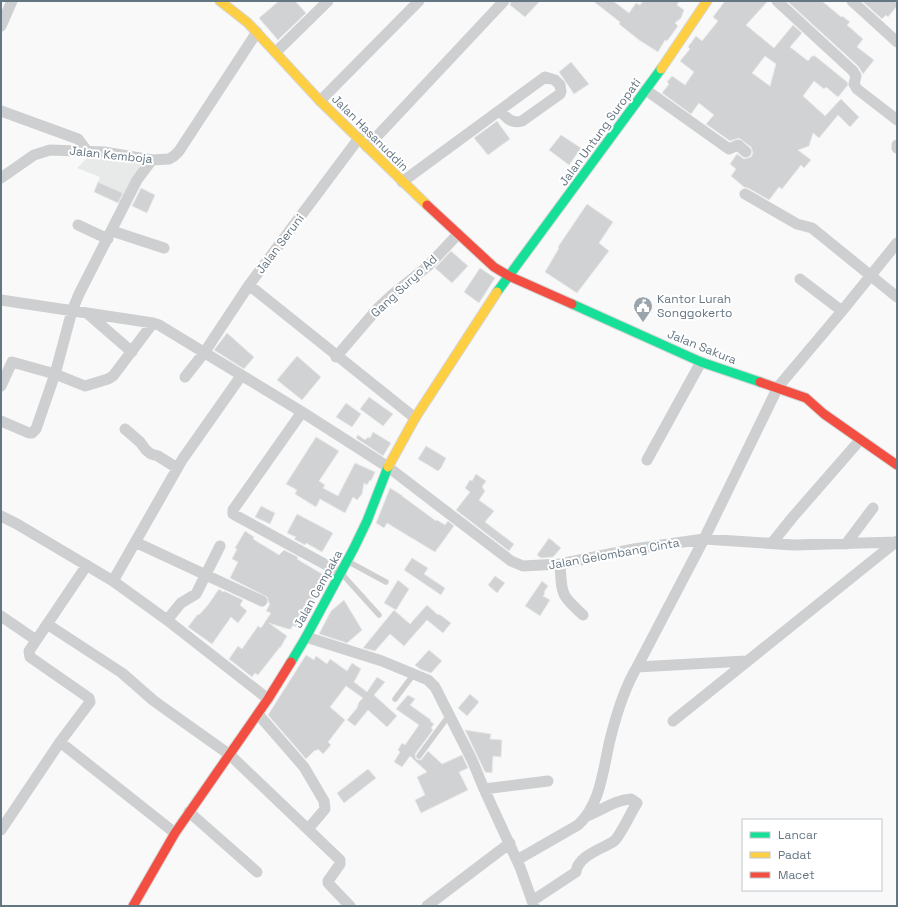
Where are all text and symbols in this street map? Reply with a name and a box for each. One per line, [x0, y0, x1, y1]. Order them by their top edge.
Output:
street label: Jalan Untung Suropati [556, 75, 645, 189]
street label: Jalan Hasanuddin [328, 91, 412, 175]
street label: Jalan Kemboja [69, 143, 153, 167]
street label: Jalan Seruni [252, 211, 308, 277]
street label: Gang Suryo Ad [367, 251, 441, 321]
place label: Kantor Lurah Songgokerto [657, 291, 732, 321]
public building icon: Kantor Lurah Songgokerto [632, 295, 654, 323]
street label: Jalan Sakura [665, 326, 739, 368]
street label: Jalan Gelombang Cinta [547, 535, 681, 573]
street label: Jalan Cempaka [290, 547, 346, 631]
legend [742, 819, 882, 891]
text: Lancar [778, 827, 818, 843]
text: Padat [778, 847, 812, 863]
text: Macet [778, 867, 815, 883]

